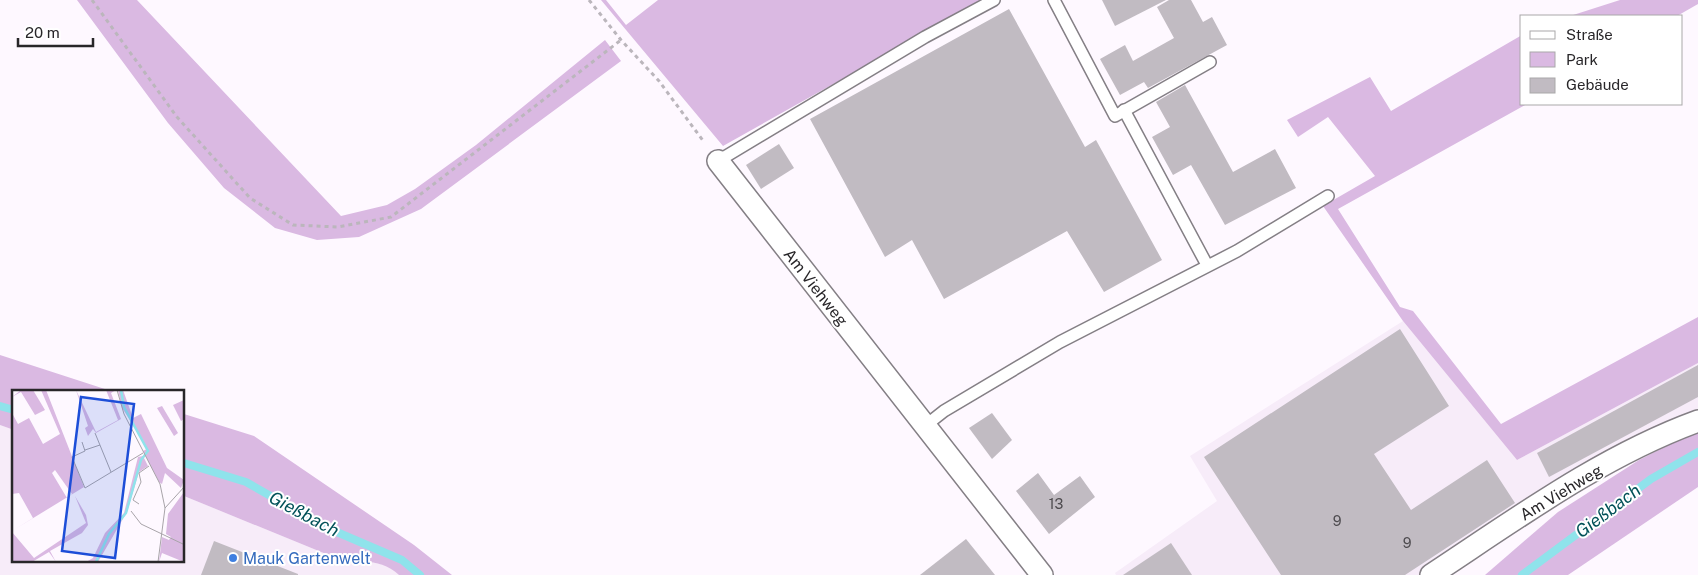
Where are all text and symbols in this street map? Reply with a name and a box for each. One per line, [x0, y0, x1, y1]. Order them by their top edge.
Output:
scale bar [18, 15, 92, 47]
legend [1520, 15, 1683, 105]
text: 20 m [25, 24, 60, 41]
text: Straße [1566, 26, 1613, 43]
text: Park [1566, 51, 1598, 68]
text: Gebäude [1566, 76, 1629, 93]
street label: Am Viehweg [780, 245, 852, 330]
inset map [12, 390, 185, 562]
street label: Am Viehweg [1517, 460, 1606, 524]
water label: Gießbach [1571, 479, 1644, 542]
water label: Gießbach [266, 486, 343, 541]
house number: 13 [1049, 496, 1063, 512]
house number: 9 [1333, 513, 1342, 529]
house number: 9 [1403, 535, 1412, 551]
place label: Mauk Gartenwelt [243, 549, 371, 568]
marker: Mauk Gartenwelt [227, 552, 239, 564]

